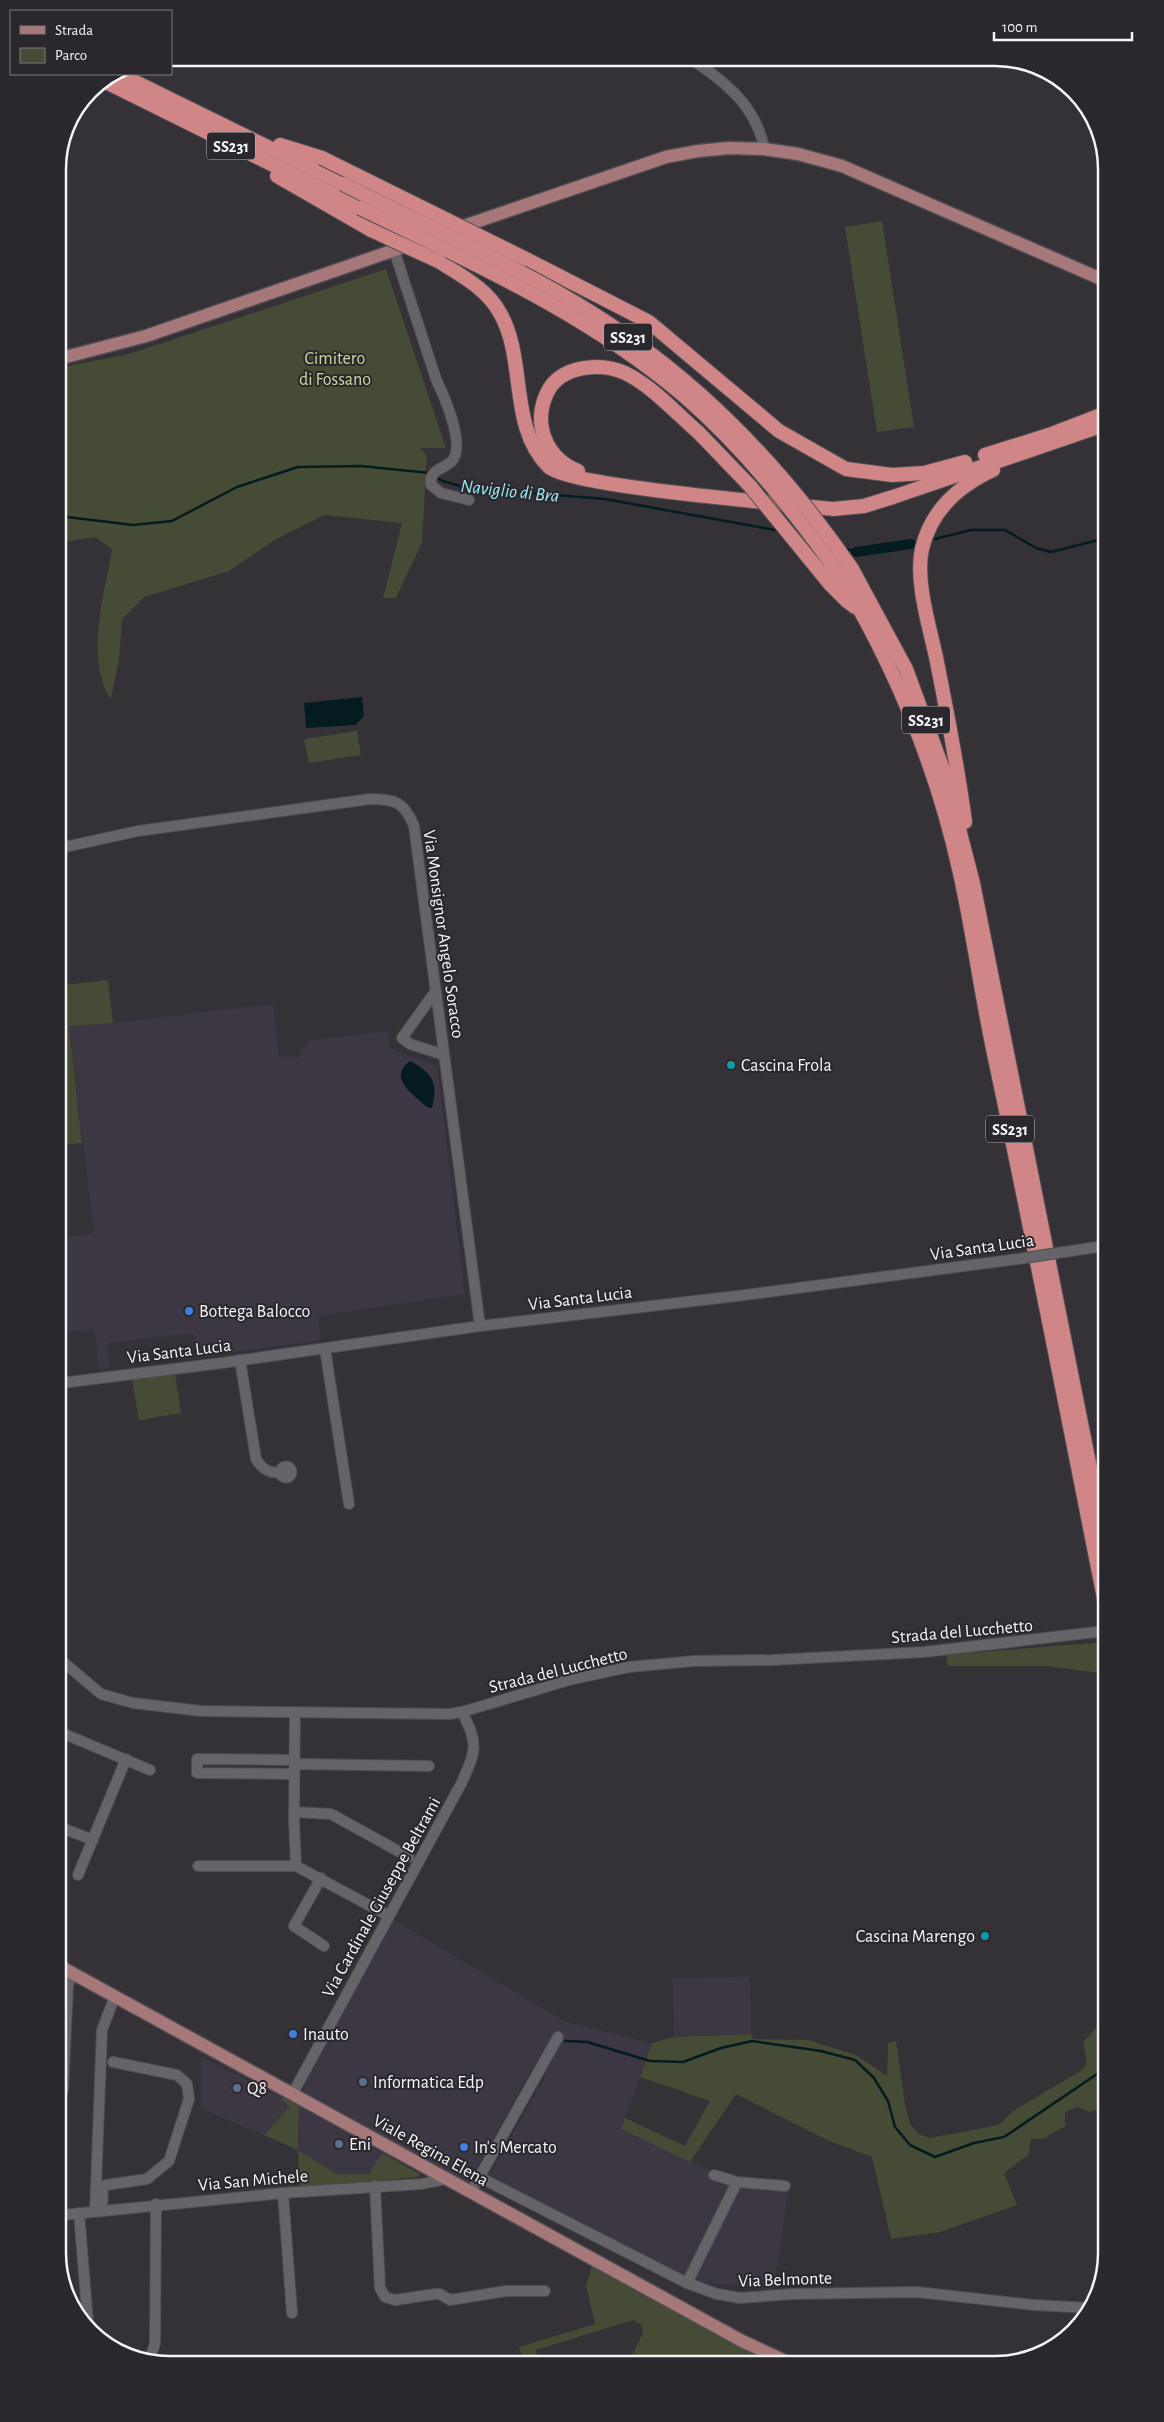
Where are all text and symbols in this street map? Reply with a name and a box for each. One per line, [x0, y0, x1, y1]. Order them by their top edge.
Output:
legend [10, 10, 172, 75]
scale bar [994, 10, 1132, 42]
text: 100 m [1002, 20, 1037, 35]
text: Strada [55, 23, 93, 38]
text: Parco [55, 48, 87, 63]
road number: SS231 [207, 132, 255, 160]
road number: SS231 [604, 324, 652, 351]
park label: Cimitero di Fossano [299, 350, 371, 389]
water label: Naviglio di Bra [460, 477, 560, 506]
road number: SS231 [902, 706, 950, 734]
street label: Via Monsignor Angelo Soracco [419, 829, 467, 1040]
place label: Cascina Frola [741, 1057, 832, 1075]
marker: Cascina Frola [725, 1059, 737, 1071]
road number: SS231 [986, 1116, 1034, 1142]
street label: Via Santa Lucia [929, 1232, 1035, 1264]
street label: Via Santa Lucia [527, 1284, 633, 1314]
place label: Bottega Balocco [199, 1303, 311, 1321]
marker: Bottega Balocco [183, 1305, 195, 1317]
street label: Via Santa Lucia [126, 1337, 232, 1367]
street label: Strada del Lucchetto [891, 1617, 1034, 1647]
street label: Strada del Lucchetto [487, 1645, 629, 1697]
street label: Via Cardinale Giuseppe Beltrami [319, 1795, 444, 2000]
place label: Cascina Marengo [856, 1928, 975, 1946]
marker: Cascina Marengo [979, 1930, 991, 1942]
place label: Inauto [303, 2026, 349, 2044]
marker: Inauto [287, 2028, 299, 2040]
place label: Informatica Edp [373, 2074, 484, 2092]
marker: Informatica Edp [357, 2076, 369, 2088]
place label: Q8 [247, 2080, 267, 2098]
marker: Q8 [231, 2082, 243, 2094]
street label: Viale Regina Elena [370, 2112, 491, 2190]
place label: Eni [349, 2136, 371, 2154]
marker: Eni [333, 2138, 345, 2150]
place label: In's Mercato [474, 2139, 557, 2157]
marker: In's Mercato [458, 2141, 470, 2153]
street label: Via San Michele [197, 2167, 309, 2195]
street label: Via Belmonte [738, 2269, 832, 2291]

